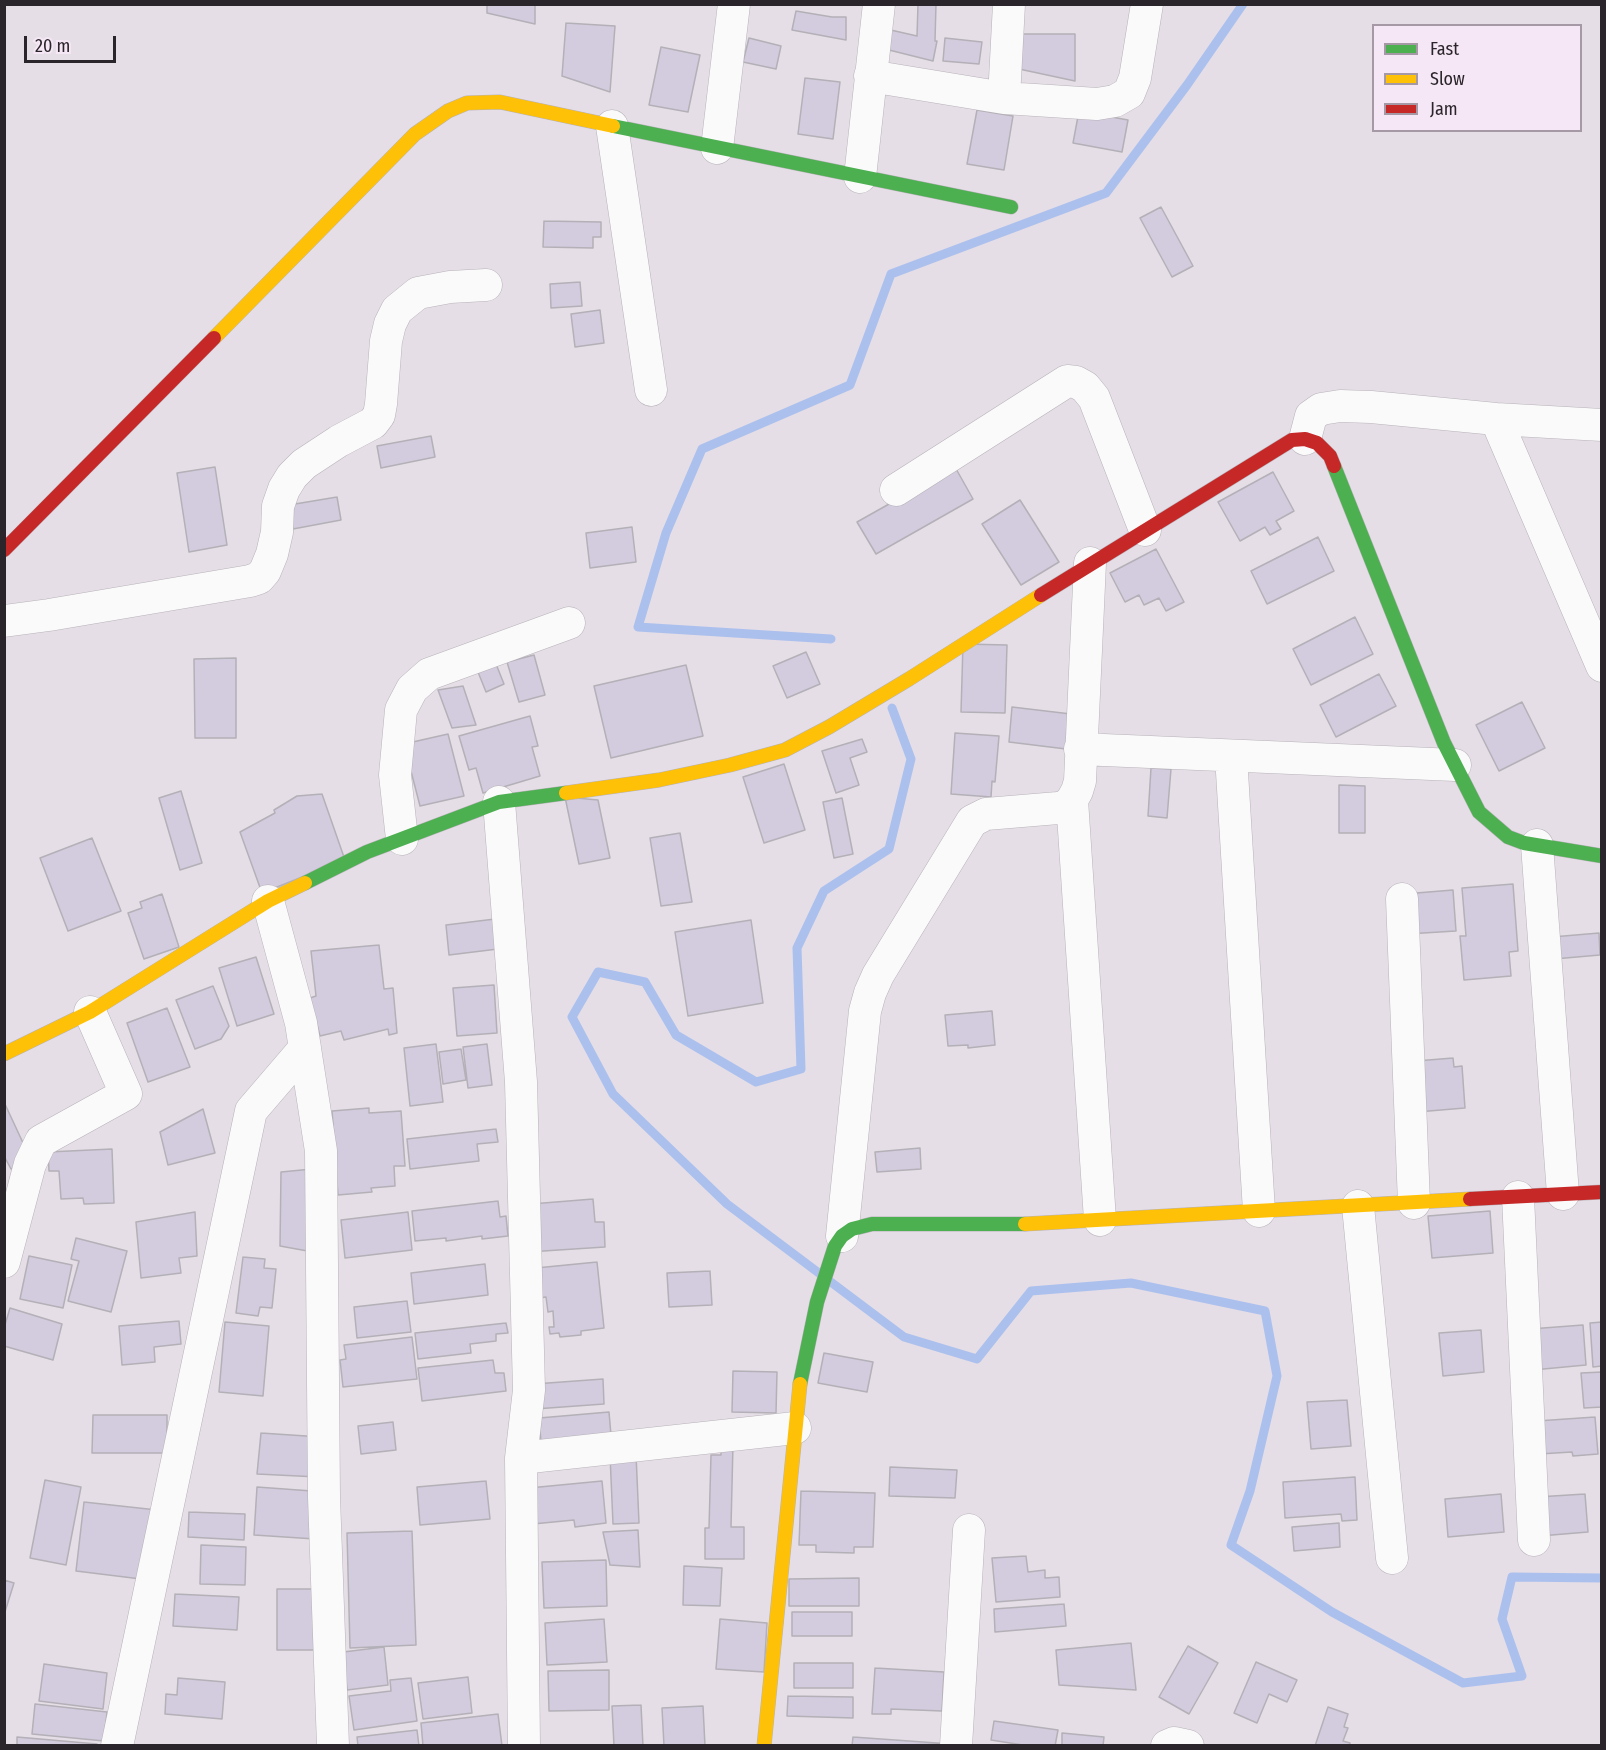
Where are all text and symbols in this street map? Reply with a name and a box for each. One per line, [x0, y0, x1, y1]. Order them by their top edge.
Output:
scale bar [27, 24, 118, 62]
legend [1372, 24, 1582, 132]
text: 20 m [35, 35, 70, 57]
text: Fast [1430, 38, 1459, 60]
text: Slow [1430, 68, 1465, 90]
text: Jam [1430, 98, 1458, 120]

